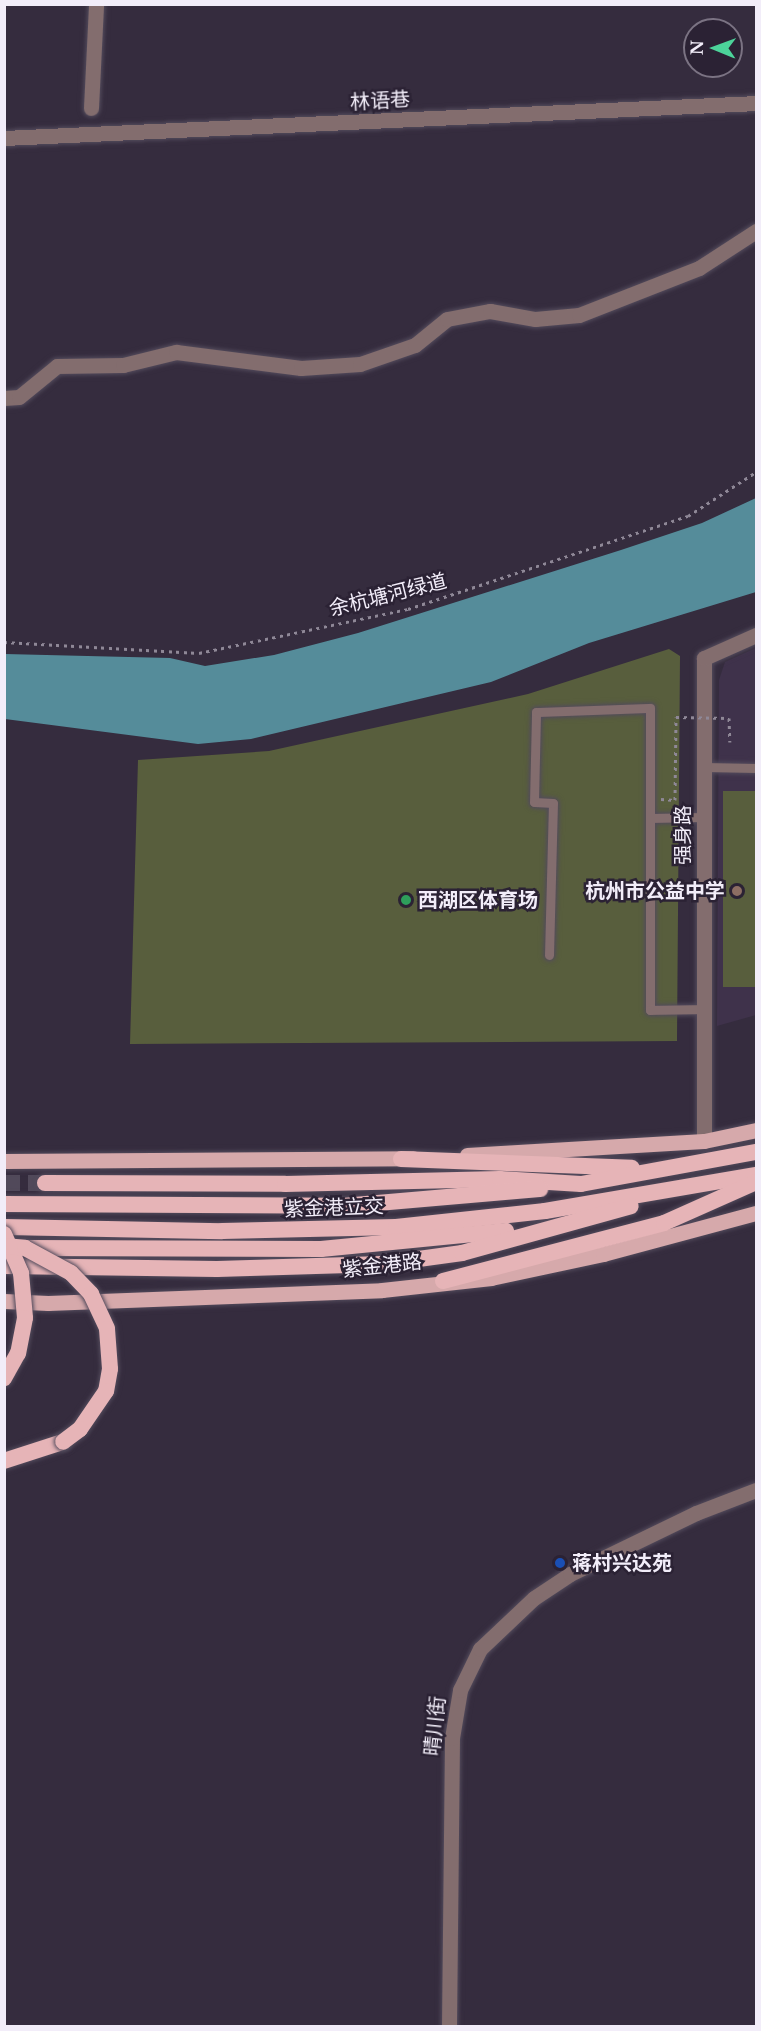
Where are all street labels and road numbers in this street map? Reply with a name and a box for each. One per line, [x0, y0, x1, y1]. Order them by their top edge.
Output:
street label: 林语巷 [349, 87, 411, 115]
street label: 余杭塘河绿道 [327, 569, 449, 621]
street label: 强身路 [671, 805, 695, 865]
street label: 紫金港立交 [284, 1194, 384, 1222]
street label: 紫金港路 [341, 1250, 423, 1282]
street label: 晴川街 [420, 1695, 450, 1757]

